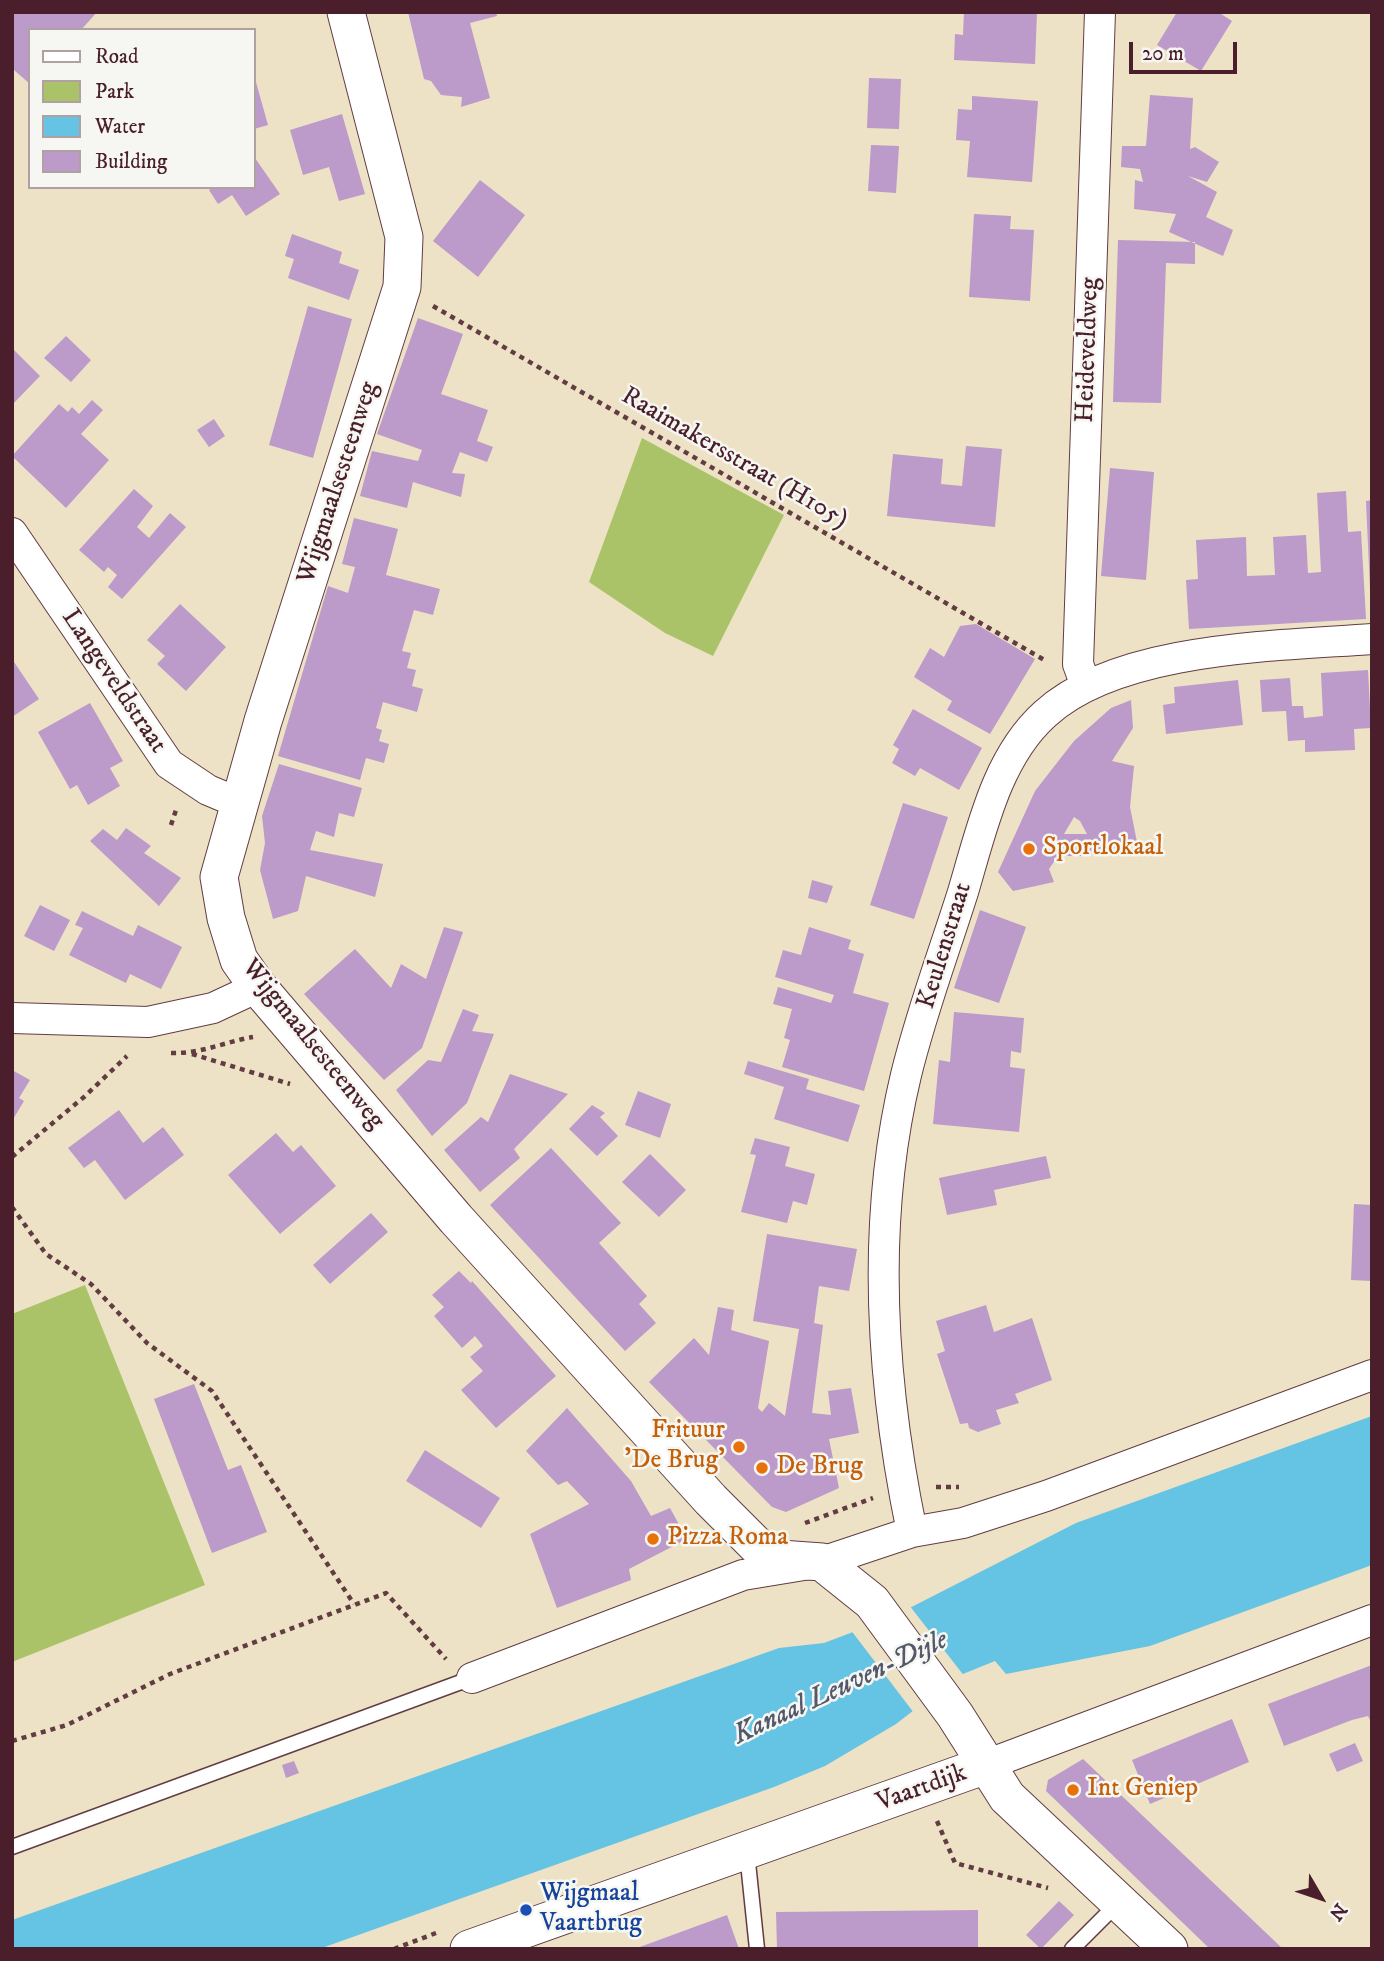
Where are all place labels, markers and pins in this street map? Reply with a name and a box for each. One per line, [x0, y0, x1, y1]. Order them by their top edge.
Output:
place label: Sportlokaal [1043, 833, 1163, 865]
marker: Sportlokaal [1021, 841, 1037, 857]
place label: Frituur 'De Brug' [624, 1416, 725, 1478]
marker: Frituur 'De Brug' [731, 1439, 747, 1455]
place label: De Brug [776, 1452, 863, 1484]
marker: De Brug [754, 1460, 770, 1476]
place label: Pizza Roma [667, 1523, 788, 1555]
marker: Pizza Roma [645, 1531, 661, 1547]
place label: Int Geniep [1087, 1774, 1198, 1806]
marker: Int Geniep [1065, 1782, 1081, 1798]
place label: Wijgmaal Vaartbrug [540, 1879, 642, 1940]
marker: Wijgmaal Vaartbrug [518, 1902, 534, 1918]

